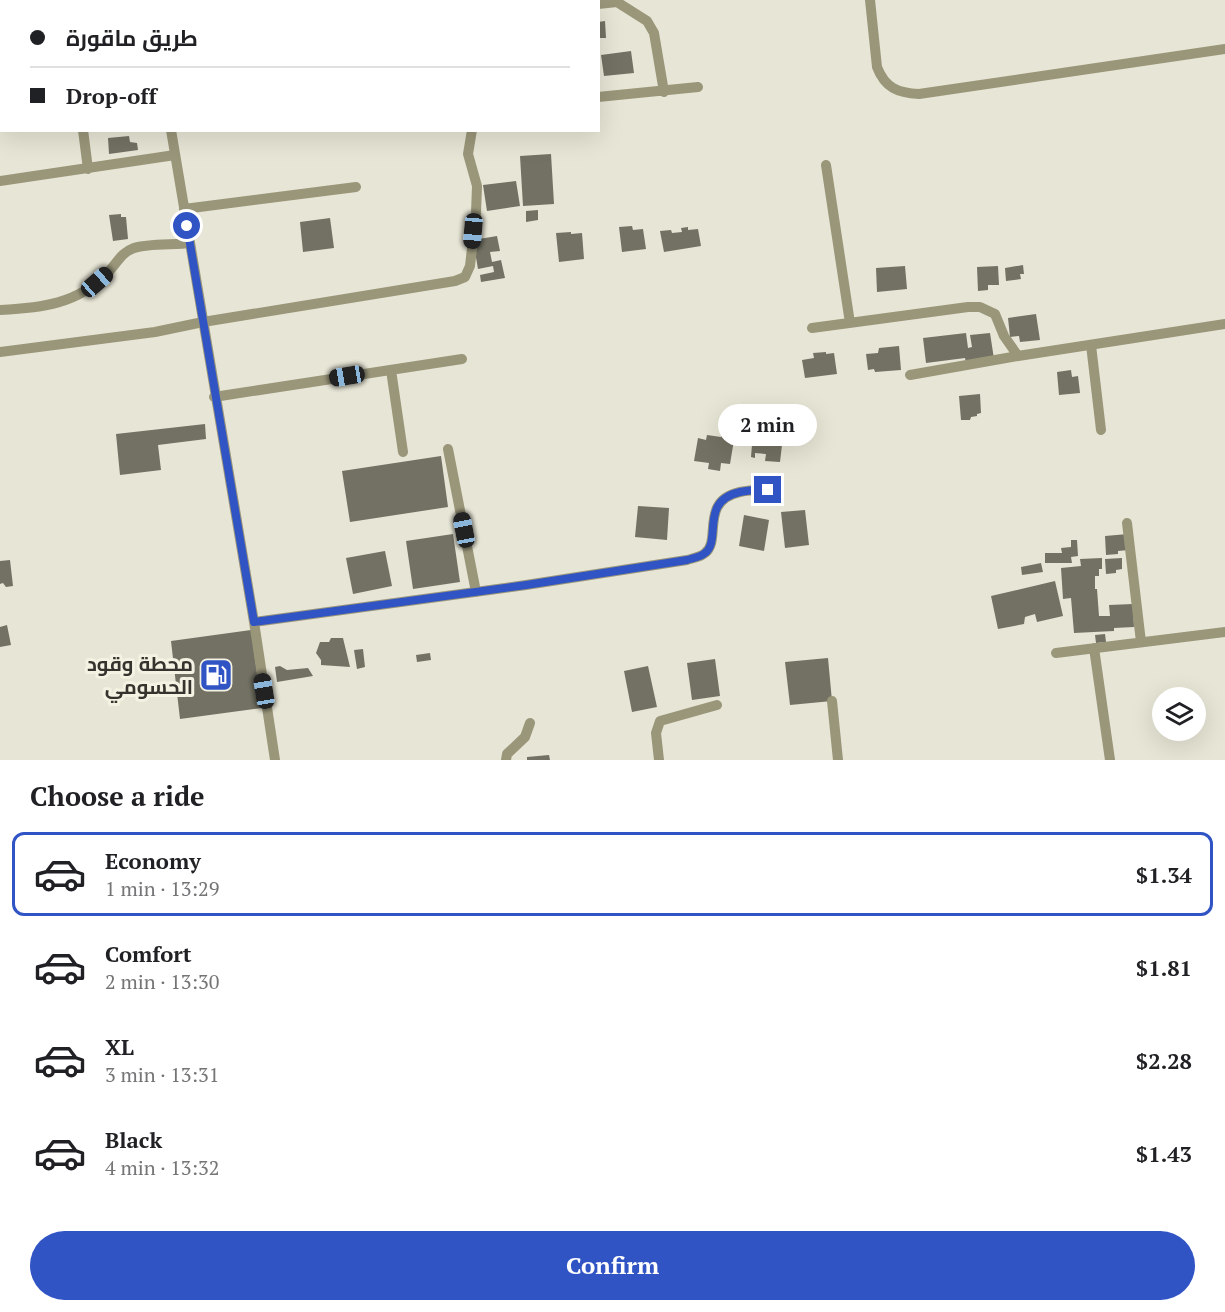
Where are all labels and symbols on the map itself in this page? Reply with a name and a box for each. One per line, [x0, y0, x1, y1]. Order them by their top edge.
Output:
route start [173, 212, 200, 239]
car [462, 212, 484, 250]
car [78, 263, 116, 301]
car [328, 364, 366, 388]
callout: 2 min [718, 403, 818, 445]
route end [754, 476, 781, 503]
car [452, 511, 476, 549]
place label: محطة وقود الحسومي [87, 650, 193, 703]
fuel station icon: محطة وقود الحسومي [198, 657, 234, 693]
car [252, 672, 276, 710]

